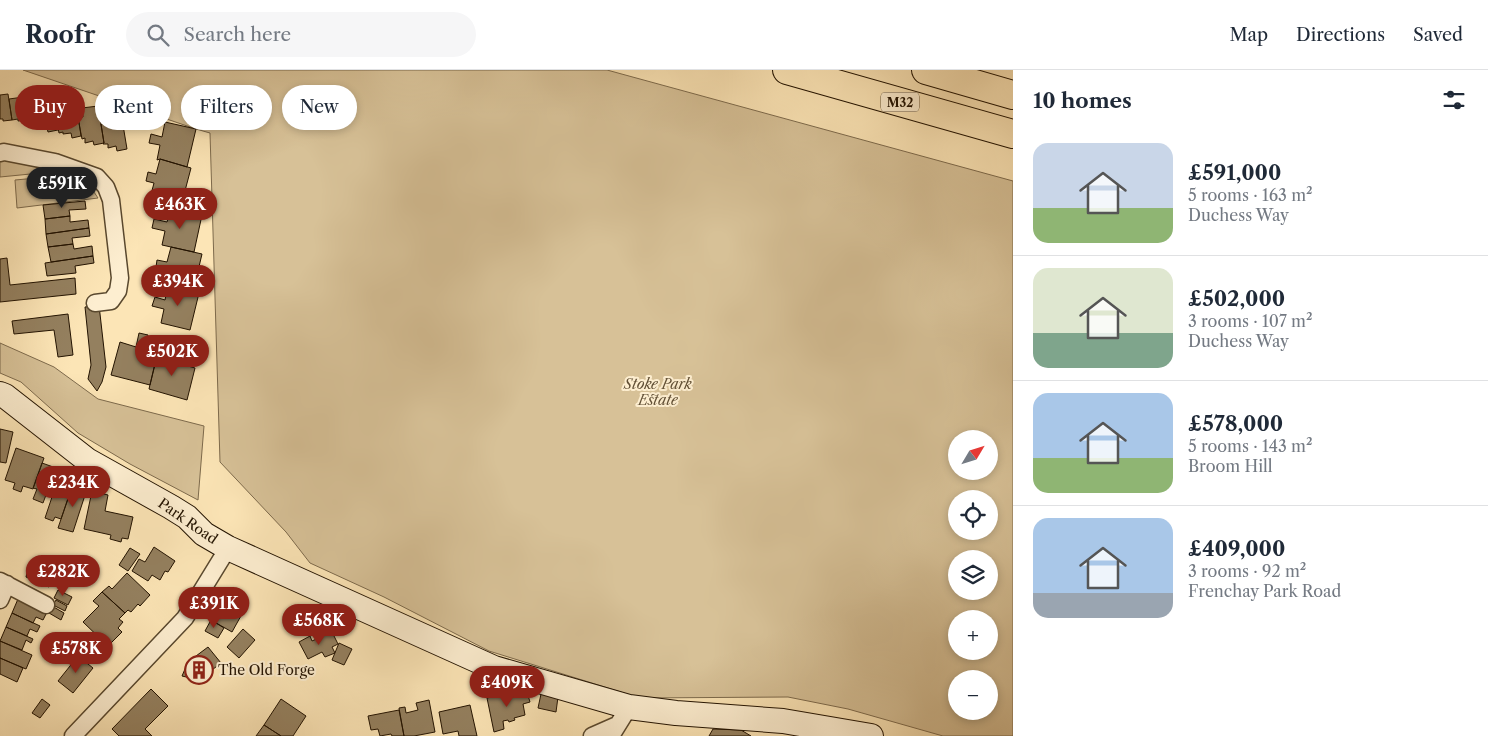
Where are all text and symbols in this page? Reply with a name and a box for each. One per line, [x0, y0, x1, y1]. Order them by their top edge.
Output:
search box [126, 12, 476, 57]
text: Roofr [25, 20, 96, 49]
icon: search [144, 21, 172, 49]
text: Search here [184, 23, 291, 46]
text: Map [1229, 24, 1268, 46]
text: Directions [1296, 24, 1385, 46]
text: Saved [1413, 24, 1463, 46]
chip: Buy [15, 85, 85, 130]
chip: Rent [95, 85, 171, 130]
chip: Filters [181, 85, 272, 130]
chip: New [282, 85, 357, 130]
icon: filters [1440, 86, 1468, 114]
text: 10 homes [1033, 88, 1132, 113]
road number: M32 [881, 92, 919, 112]
text: £591,000 [1188, 160, 1281, 185]
icon: home [1073, 163, 1133, 223]
pin: £591K [27, 166, 97, 209]
text: £591K [37, 173, 87, 193]
text: 5 rooms · 163 m² [1188, 185, 1313, 205]
pin: £463K [145, 188, 215, 230]
text: £463K [154, 194, 206, 214]
text: Duchess Way [1188, 205, 1289, 225]
pin: £394K [143, 264, 213, 307]
text: £394K [152, 271, 204, 291]
text: £502,000 [1188, 286, 1285, 311]
icon: home [1073, 288, 1133, 348]
text: 3 rooms · 107 m² [1188, 311, 1313, 331]
text: Duchess Way [1188, 331, 1289, 351]
pin: £502K [137, 334, 207, 377]
text: £502K [146, 341, 198, 361]
park label: Stoke Park Estate [623, 375, 693, 409]
text: £578,000 [1188, 411, 1283, 436]
icon: home [1073, 413, 1133, 473]
north arrow [948, 430, 998, 480]
map controls [948, 430, 998, 720]
text: 5 rooms · 143 m² [1188, 436, 1312, 456]
text: Broom Hill [1188, 456, 1273, 476]
pin: £234K [38, 466, 108, 508]
text: £234K [47, 472, 99, 492]
button: locate [948, 490, 998, 540]
street label: Park Road [155, 494, 222, 548]
text: £409,000 [1188, 536, 1285, 561]
icon: home [1073, 538, 1133, 598]
button: layers [948, 550, 998, 600]
pin: £282K [28, 554, 98, 597]
text: £282K [37, 561, 89, 581]
text: 3 rooms · 92 m² [1188, 561, 1306, 581]
text: Frenchay Park Road [1188, 581, 1341, 601]
pin: £391K [179, 586, 249, 629]
text: £391K [189, 593, 239, 613]
pin: £568K [284, 604, 354, 646]
text: £568K [293, 610, 345, 630]
button: + [948, 610, 998, 660]
pin: £578K [41, 632, 111, 674]
text: £578K [51, 638, 101, 658]
building icon: The Old Forge [184, 655, 214, 685]
place label: The Old Forge [218, 661, 315, 679]
pin: £409K [472, 666, 542, 708]
button: − [948, 670, 998, 720]
text: £409K [481, 672, 533, 692]

